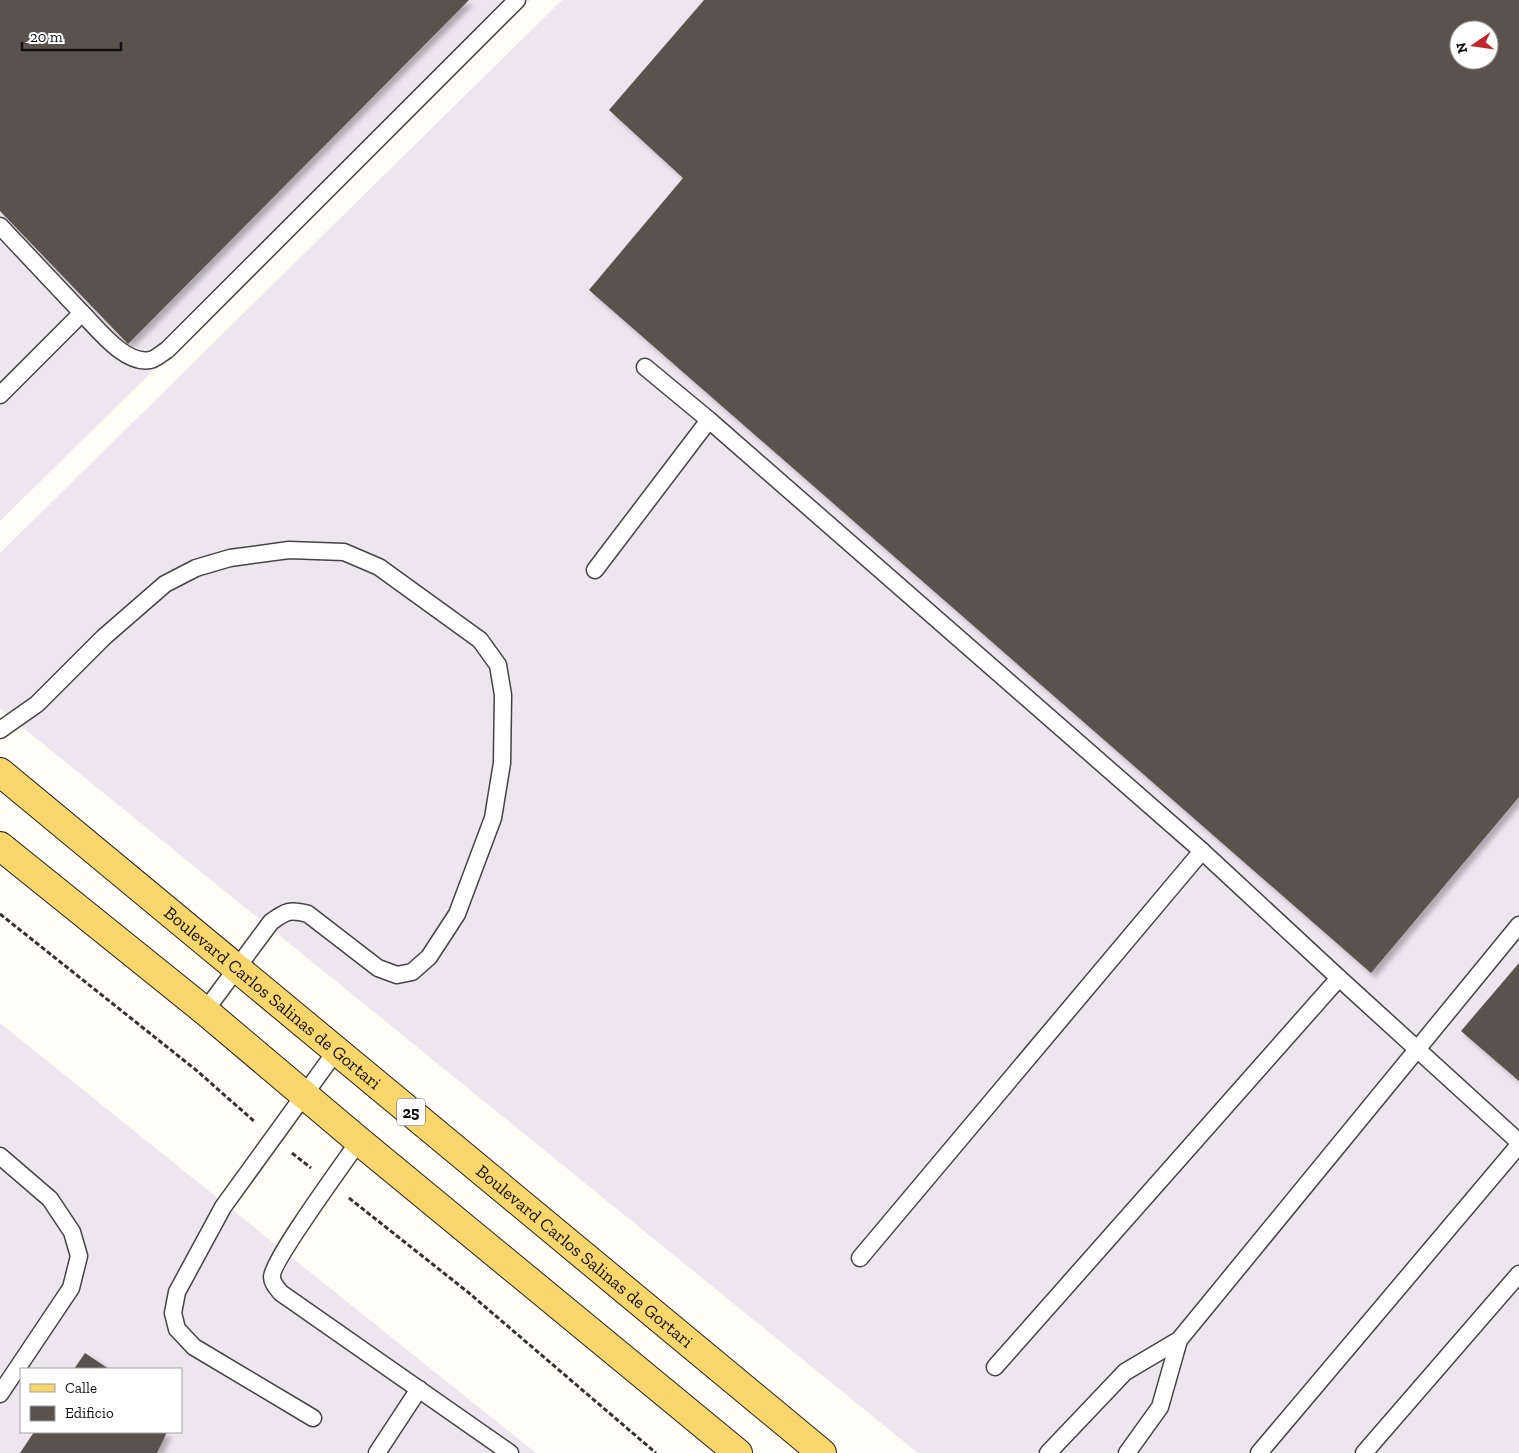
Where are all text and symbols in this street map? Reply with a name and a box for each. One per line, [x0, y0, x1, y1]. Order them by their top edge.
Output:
scale bar [22, 20, 121, 52]
north arrow [1449, 20, 1499, 70]
text: 20 m [30, 28, 63, 46]
text: N [1452, 40, 1471, 55]
street label: Boulevard Carlos Salinas de Gortari [160, 902, 386, 1094]
road number: 25 [397, 1098, 425, 1126]
street label: Boulevard Carlos Salinas de Gortari [471, 1160, 697, 1352]
legend [20, 1368, 182, 1433]
text: Calle [65, 1379, 97, 1397]
text: Edificio [65, 1404, 114, 1422]

